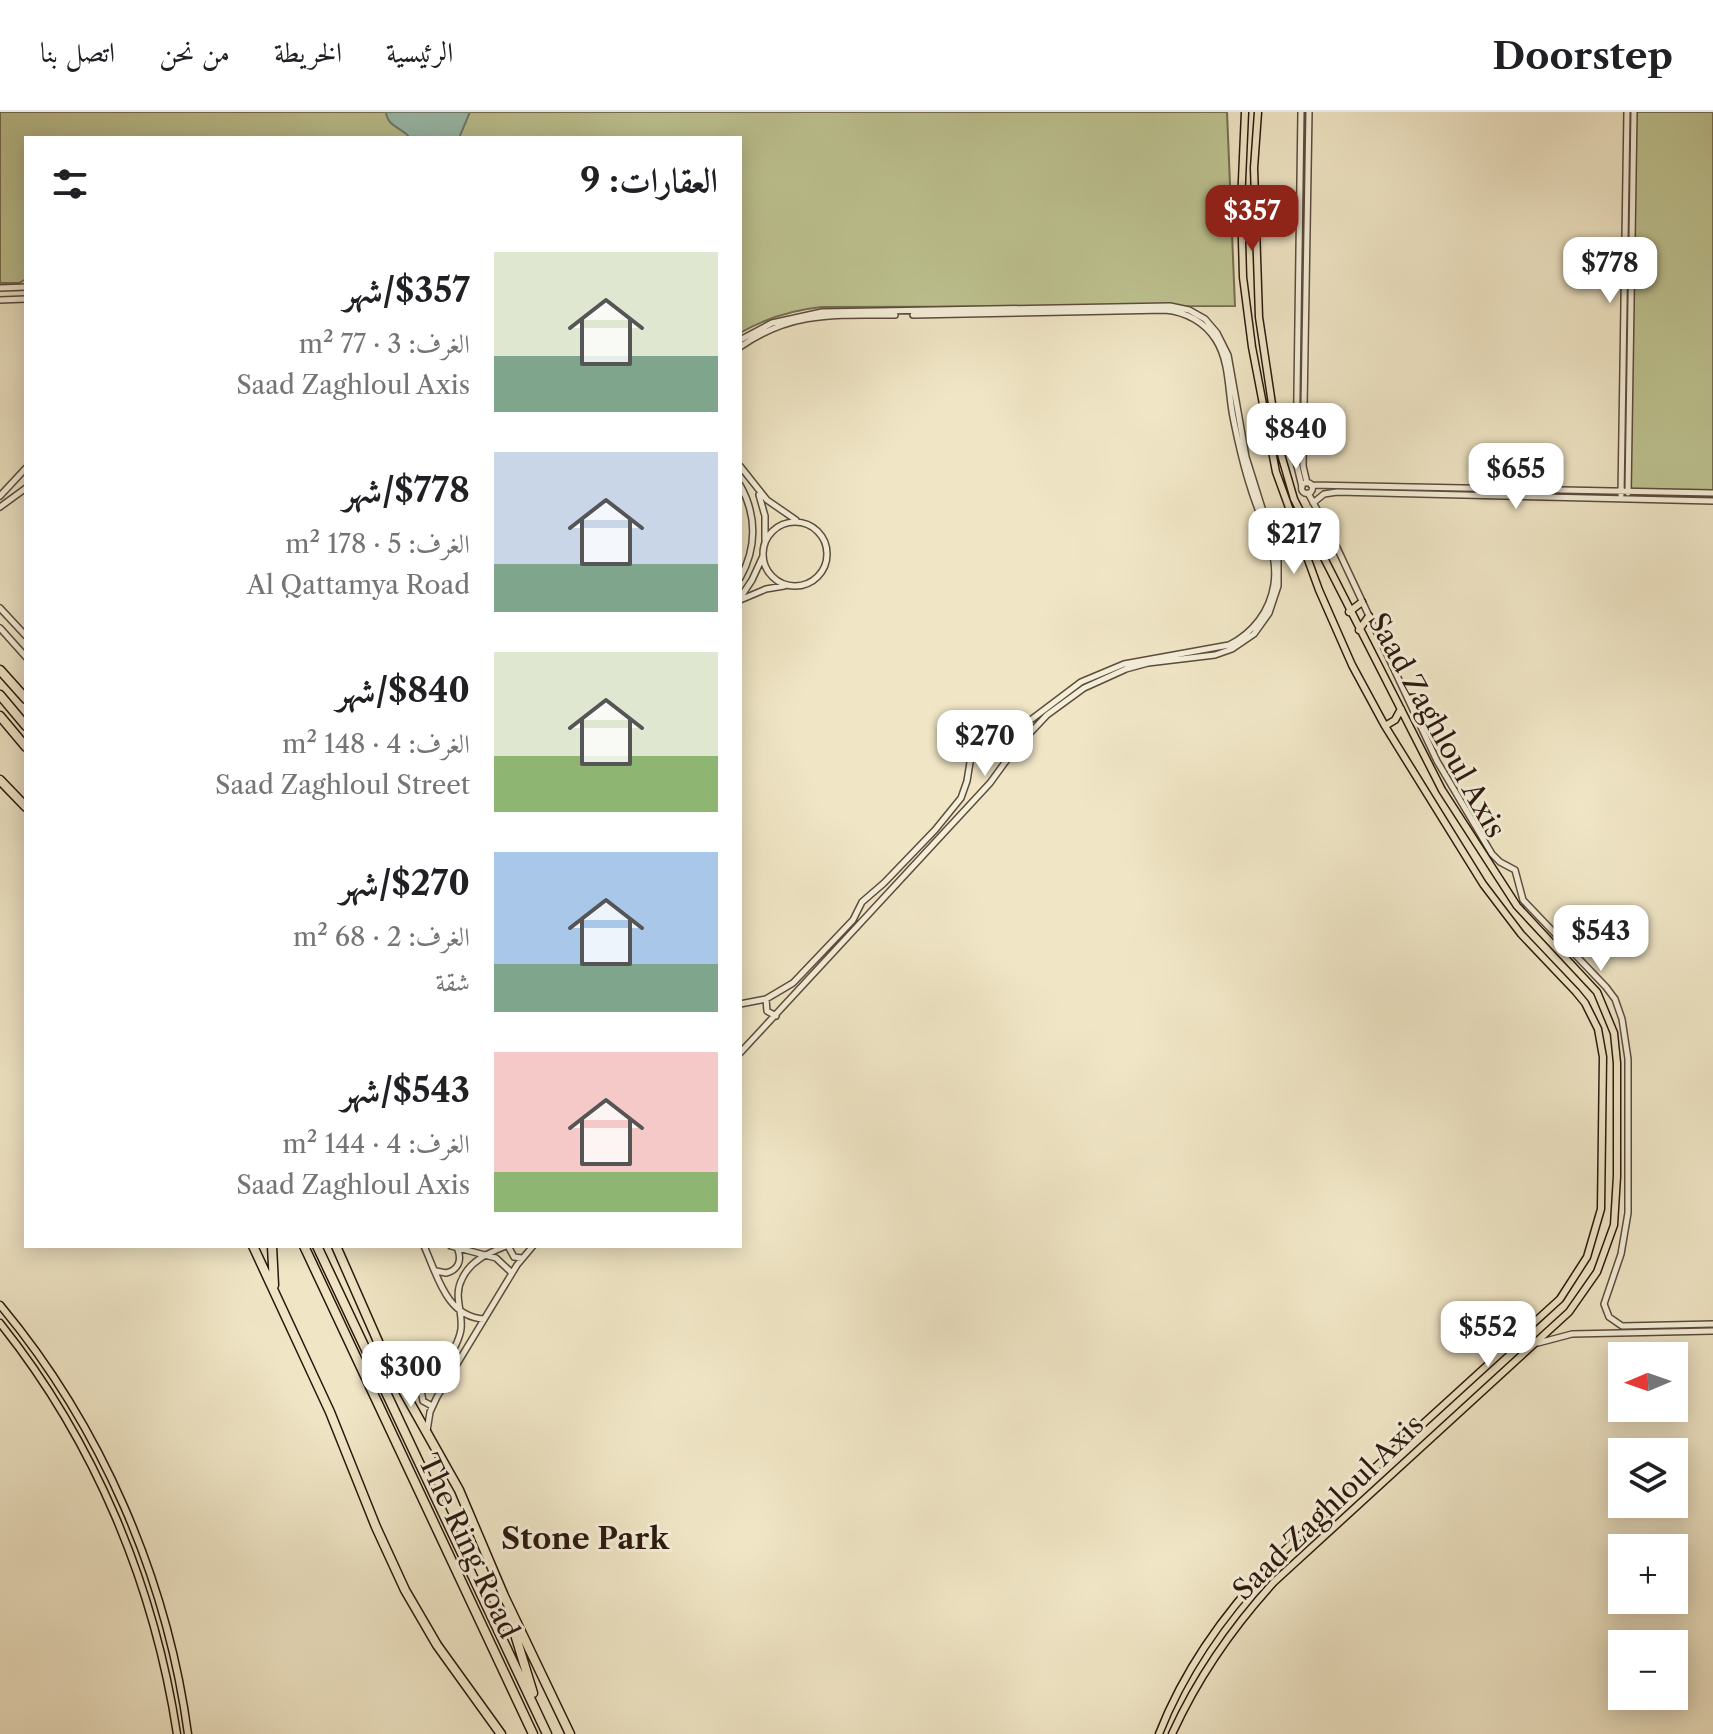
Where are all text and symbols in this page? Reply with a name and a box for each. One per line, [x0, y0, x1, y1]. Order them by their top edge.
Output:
text: Doorstep [1492, 32, 1673, 79]
text: اتصل بنا [40, 35, 115, 69]
text: من نحن [159, 35, 230, 69]
text: الخريطة [274, 35, 342, 69]
text: الرئيسية [386, 35, 453, 69]
text: العقارات: 9 [580, 159, 718, 201]
icon: filters [48, 162, 92, 206]
pin: $357 [1205, 185, 1299, 253]
text: $357 [1223, 195, 1281, 227]
pin: $778 [1563, 237, 1657, 305]
text: $778 [1581, 247, 1639, 279]
text: $357/شهر [344, 269, 470, 311]
icon: home [558, 284, 654, 380]
text: الغرف: 3 · 77 m² [299, 328, 470, 360]
text: Saad Zaghloul Axis [236, 369, 470, 401]
pin: $840 [1249, 403, 1343, 471]
text: $840 [1265, 413, 1327, 445]
pin: $655 [1469, 443, 1563, 511]
text: $655 [1487, 453, 1545, 485]
text: $778/شهر [343, 469, 470, 511]
icon: home [558, 484, 654, 580]
pin: $217 [1247, 508, 1341, 576]
text: $217 [1266, 518, 1322, 550]
text: الغرف: 5 · 178 m² [285, 528, 470, 560]
text: Al Qattamya Road [247, 569, 470, 601]
street label: Saad Zaghloul Axis [1361, 607, 1513, 843]
text: $840/شهر [337, 669, 470, 711]
icon: home [558, 684, 654, 780]
pin: $270 [938, 710, 1032, 778]
text: $270 [955, 720, 1015, 752]
text: الغرف: 4 · 148 m² [282, 728, 470, 760]
text: Saad Zaghloul Street [215, 769, 470, 801]
text: $270/شهر [340, 862, 470, 904]
icon: home [558, 884, 654, 980]
pin: $543 [1554, 905, 1648, 973]
text: $543 [1572, 915, 1630, 947]
text: الغرف: 2 · 68 m² [293, 921, 470, 953]
text: شقة [436, 966, 470, 998]
text: $543/شهر [341, 1069, 470, 1111]
icon: home [558, 1084, 654, 1180]
text: الغرف: 4 · 144 m² [283, 1128, 470, 1160]
text: Saad Zaghloul Axis [236, 1169, 470, 1201]
pin: $552 [1441, 1301, 1535, 1369]
text: $552 [1459, 1311, 1517, 1343]
pin: $300 [364, 1341, 458, 1409]
north arrow [1608, 1342, 1688, 1422]
map controls [1608, 1342, 1688, 1710]
text: $300 [380, 1351, 442, 1383]
street label: Saad Zaghloul Axis [1226, 1407, 1430, 1607]
button: layers [1608, 1438, 1688, 1518]
street label: The Ring Road [411, 1448, 527, 1644]
district label: Stone Park [501, 1520, 670, 1557]
button: + [1608, 1534, 1688, 1614]
button: − [1608, 1630, 1688, 1710]

